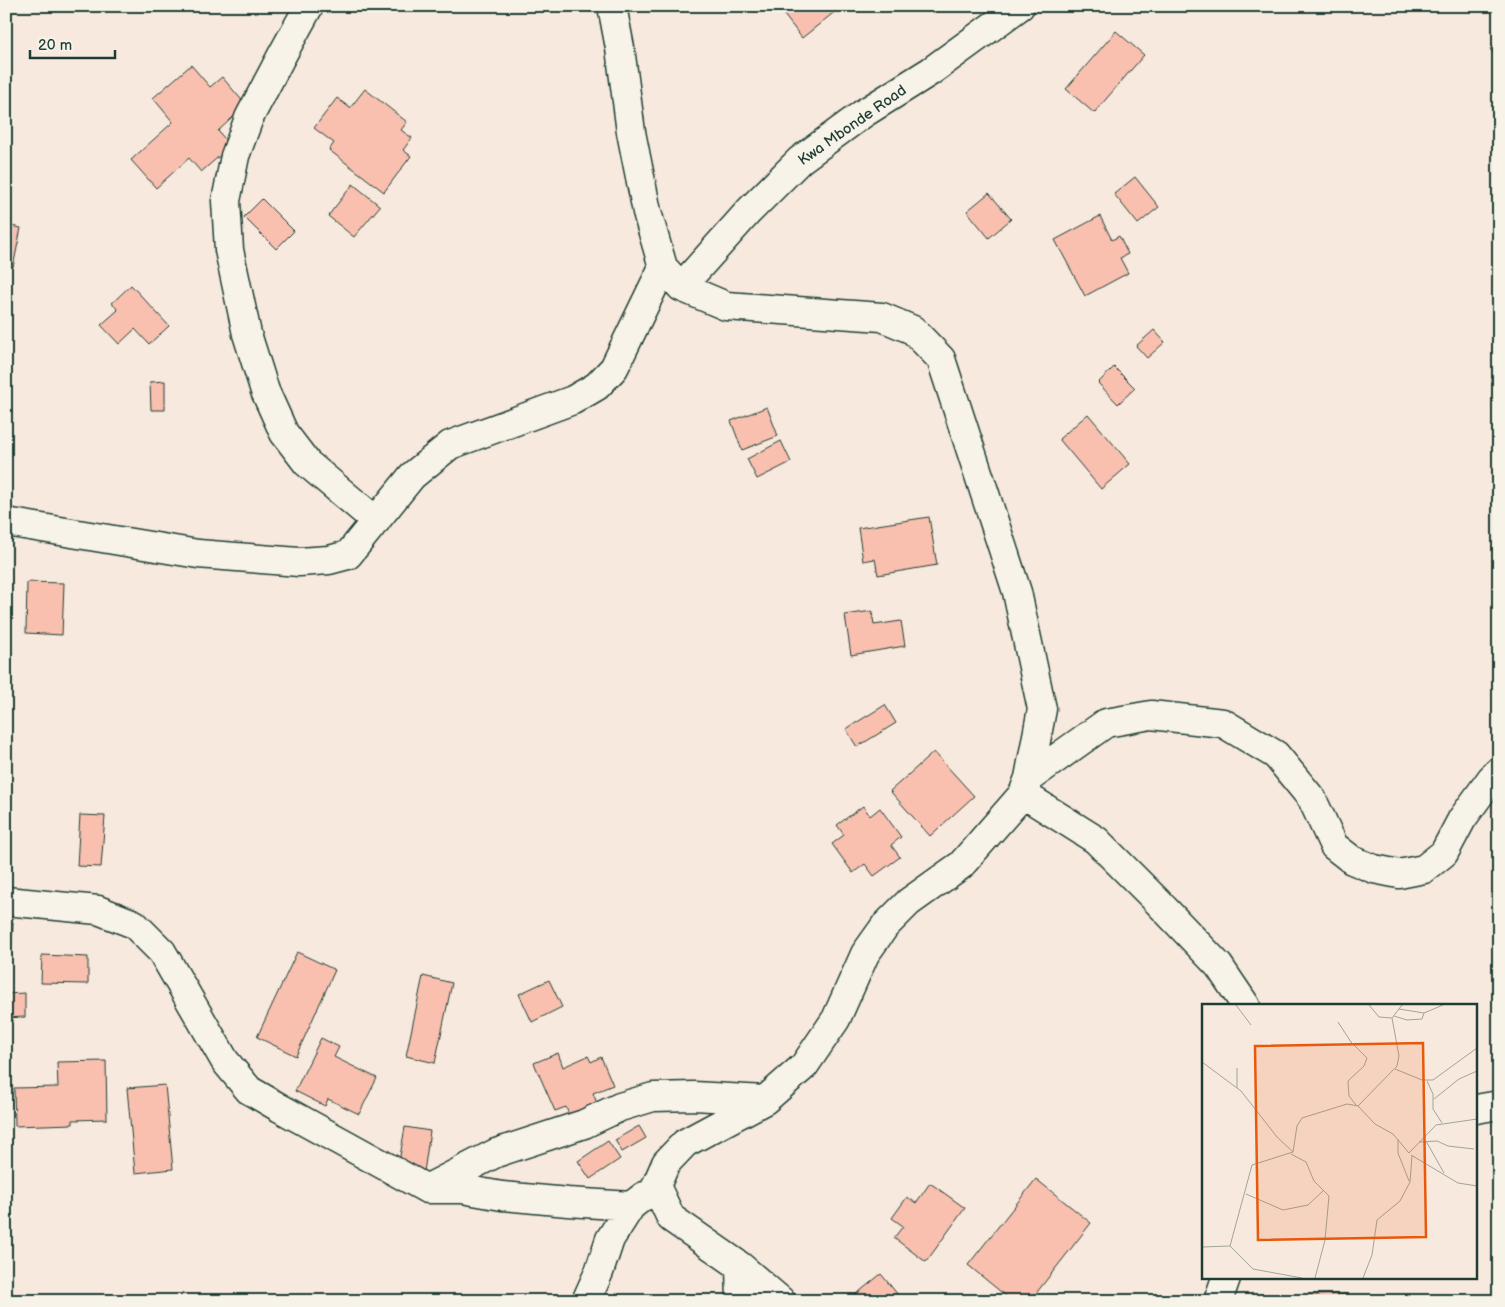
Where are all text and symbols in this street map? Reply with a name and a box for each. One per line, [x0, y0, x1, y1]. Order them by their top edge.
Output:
scale bar [30, 28, 115, 60]
text: 20 m [38, 36, 72, 55]
street label: Kwa Mbonde Road [794, 81, 910, 170]
inset map [1202, 1004, 1478, 1280]

